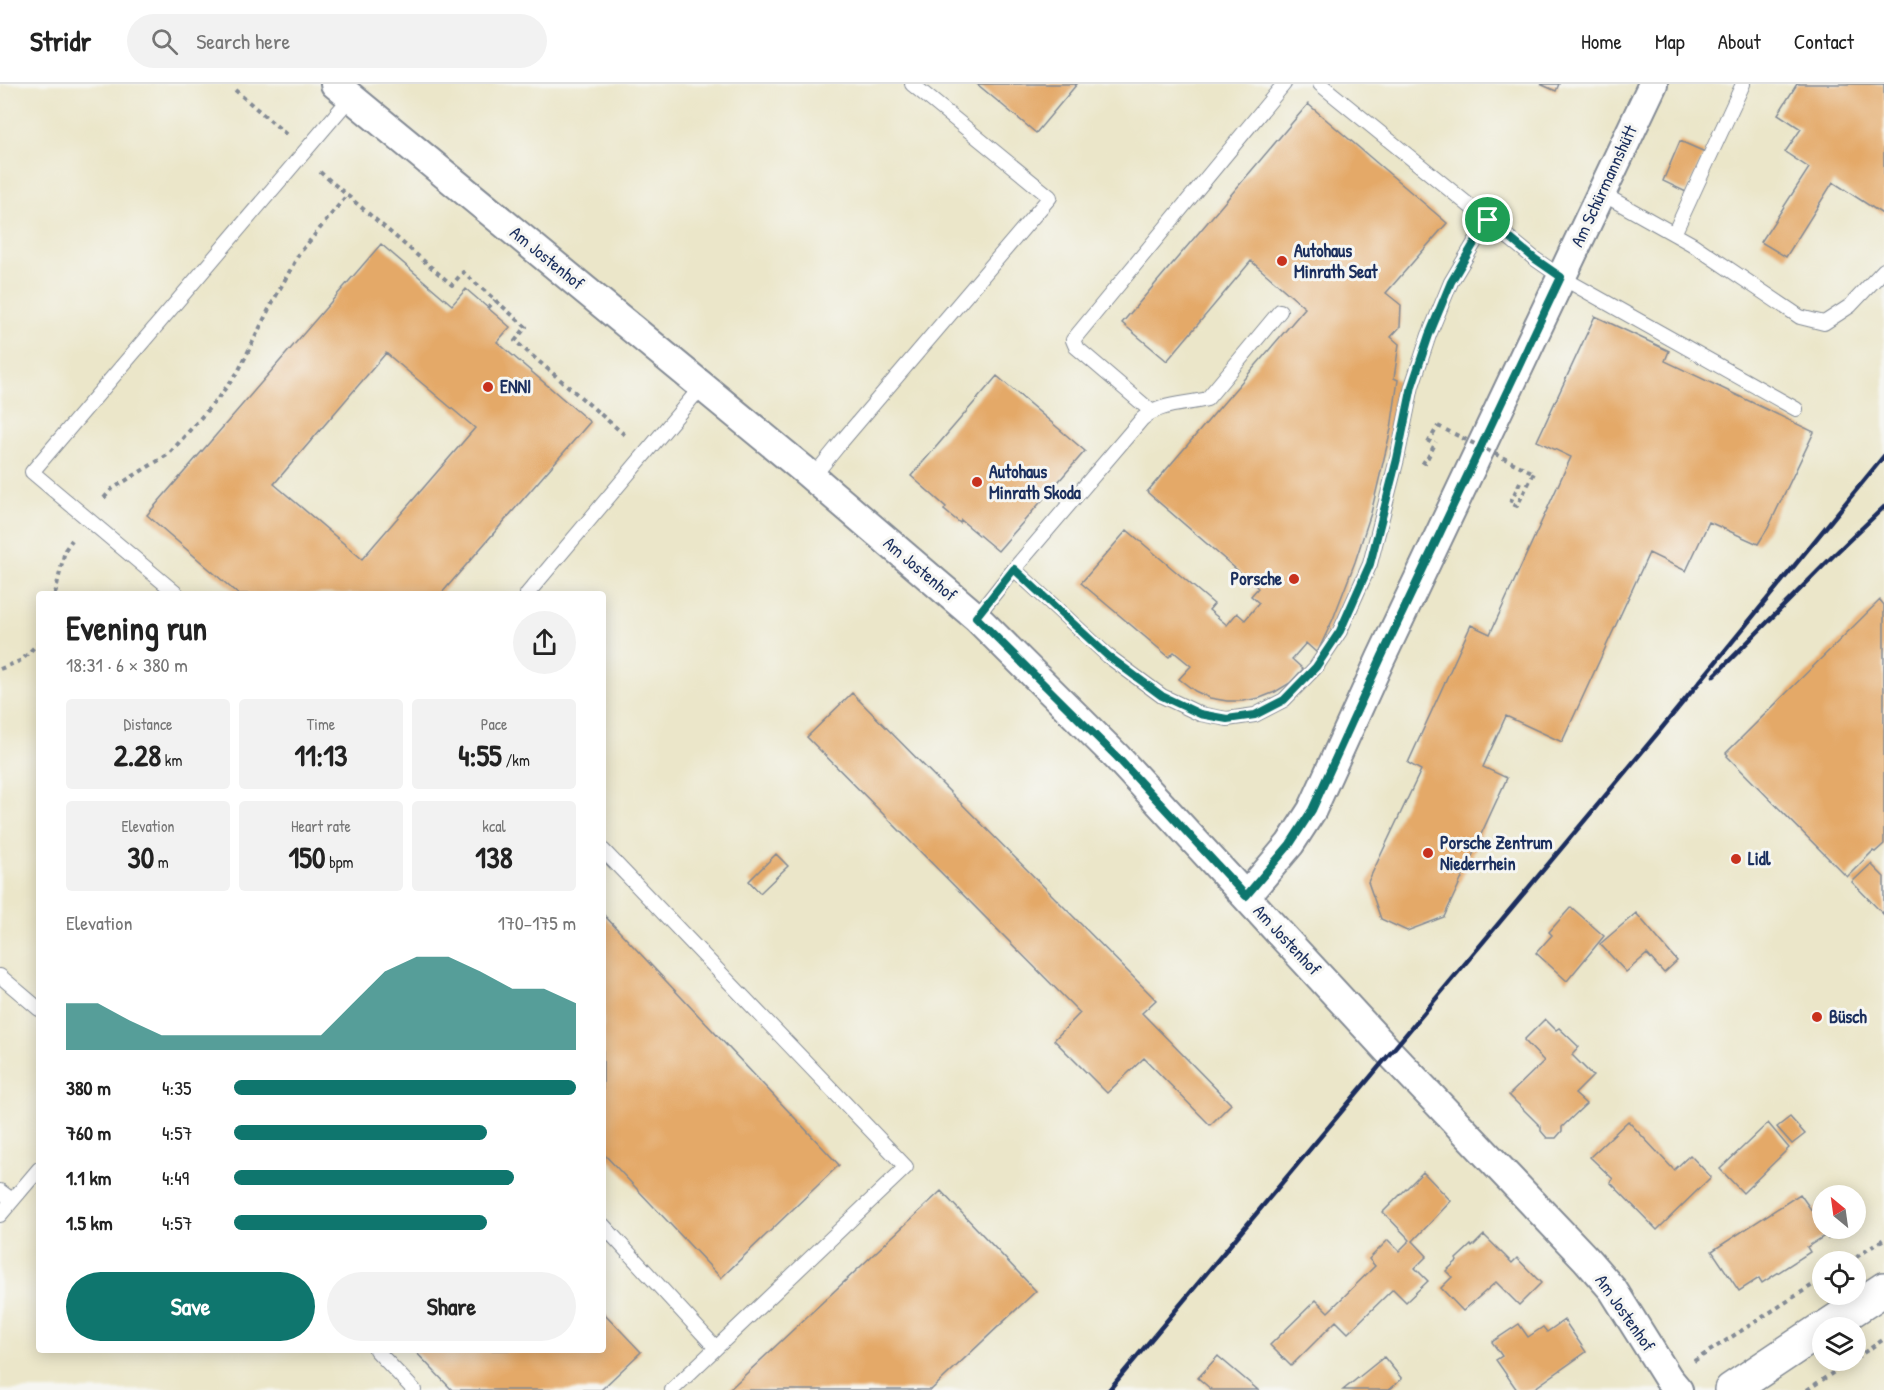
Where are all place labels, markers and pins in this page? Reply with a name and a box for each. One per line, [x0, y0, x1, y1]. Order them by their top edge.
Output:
pin [1462, 194, 1513, 245]
place label: Autohaus Minrath Seat [1294, 238, 1378, 284]
marker: Autohaus Minrath Seat [1275, 254, 1289, 268]
place label: ENNI [500, 374, 531, 399]
marker: ENNI [481, 380, 495, 394]
place label: Autohaus Minrath Skoda [989, 459, 1082, 505]
marker: Autohaus Minrath Skoda [970, 475, 984, 489]
place label: Porsche [1231, 566, 1283, 591]
marker: Porsche [1287, 572, 1301, 586]
place label: Porsche Zentrum Niederrhein [1440, 830, 1553, 876]
marker: Porsche Zentrum Niederrhein [1421, 846, 1435, 860]
place label: Lidl [1748, 846, 1772, 871]
marker: Lidl [1729, 852, 1743, 866]
place label: Büsch [1829, 1004, 1867, 1029]
marker: Büsch [1810, 1010, 1824, 1024]

